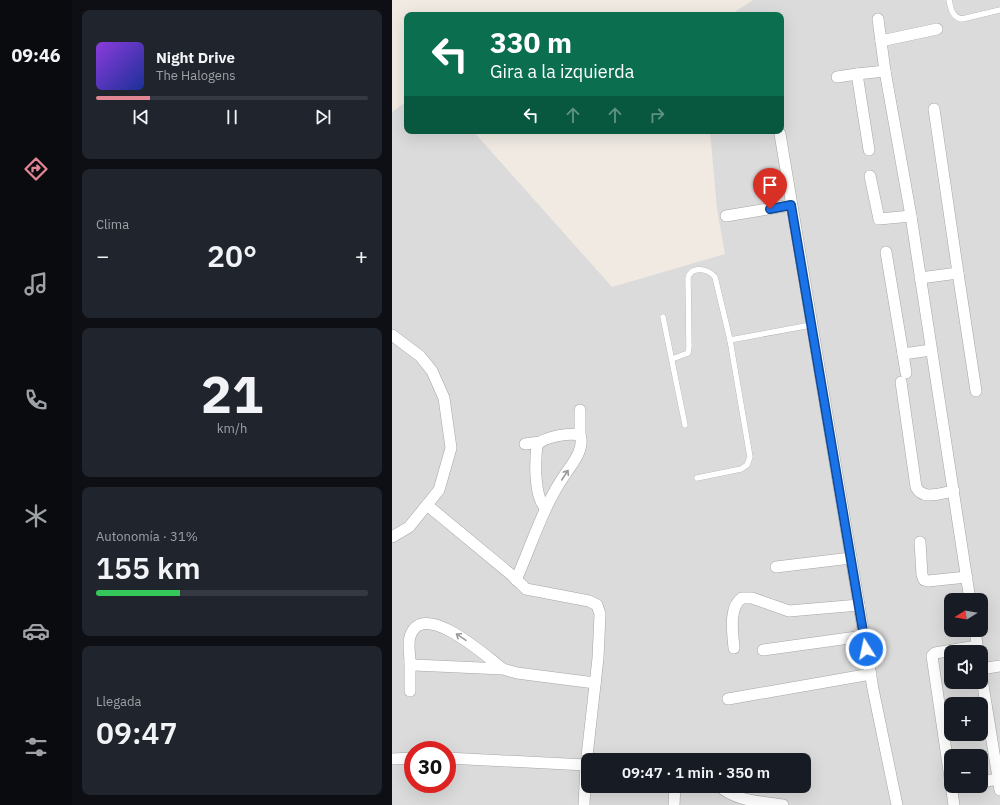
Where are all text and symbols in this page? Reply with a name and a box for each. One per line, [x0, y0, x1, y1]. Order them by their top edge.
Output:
text: 330 m [490, 24, 572, 61]
icon: left [424, 28, 476, 80]
text: 09:46 [11, 44, 61, 67]
text: Night Drive [156, 48, 235, 67]
text: Gira a la izquierda [490, 60, 634, 83]
text: The Halogens [156, 67, 236, 84]
icon: left [520, 104, 542, 126]
icon: ahead [562, 104, 584, 126]
icon: ahead [604, 104, 626, 126]
icon: right [646, 104, 668, 126]
icon: previous [130, 106, 152, 128]
icon: pause [221, 106, 243, 128]
icon: next [312, 106, 334, 128]
icon: directions [22, 155, 50, 183]
pin [753, 168, 787, 209]
icon: arrive [759, 174, 781, 196]
text: Clima [96, 216, 129, 233]
text: 20° [207, 236, 257, 275]
text: − [96, 241, 109, 270]
text: + [355, 241, 368, 270]
icon: music [22, 270, 50, 298]
text: 21 [201, 360, 263, 427]
icon: phone [22, 386, 50, 414]
text: km/h [217, 420, 247, 437]
one-way arrow [561, 470, 569, 481]
icon: climate [22, 502, 50, 530]
text: Autonomía · 31% [96, 528, 198, 545]
text: 155 km [96, 548, 201, 587]
north arrow [944, 593, 988, 637]
map controls [944, 593, 988, 793]
icon: car [22, 617, 50, 645]
position arrow [845, 628, 887, 670]
one-way arrow [456, 633, 467, 641]
button: sound [944, 645, 988, 689]
text: Llegada [96, 693, 141, 710]
button: + [944, 697, 988, 741]
text: 09:47 [96, 713, 178, 752]
icon: filters [22, 733, 50, 761]
speed limit sign: 30 [404, 741, 456, 793]
button: − [944, 749, 988, 793]
text: 09:47 · 1 min · 350 m [622, 763, 770, 782]

